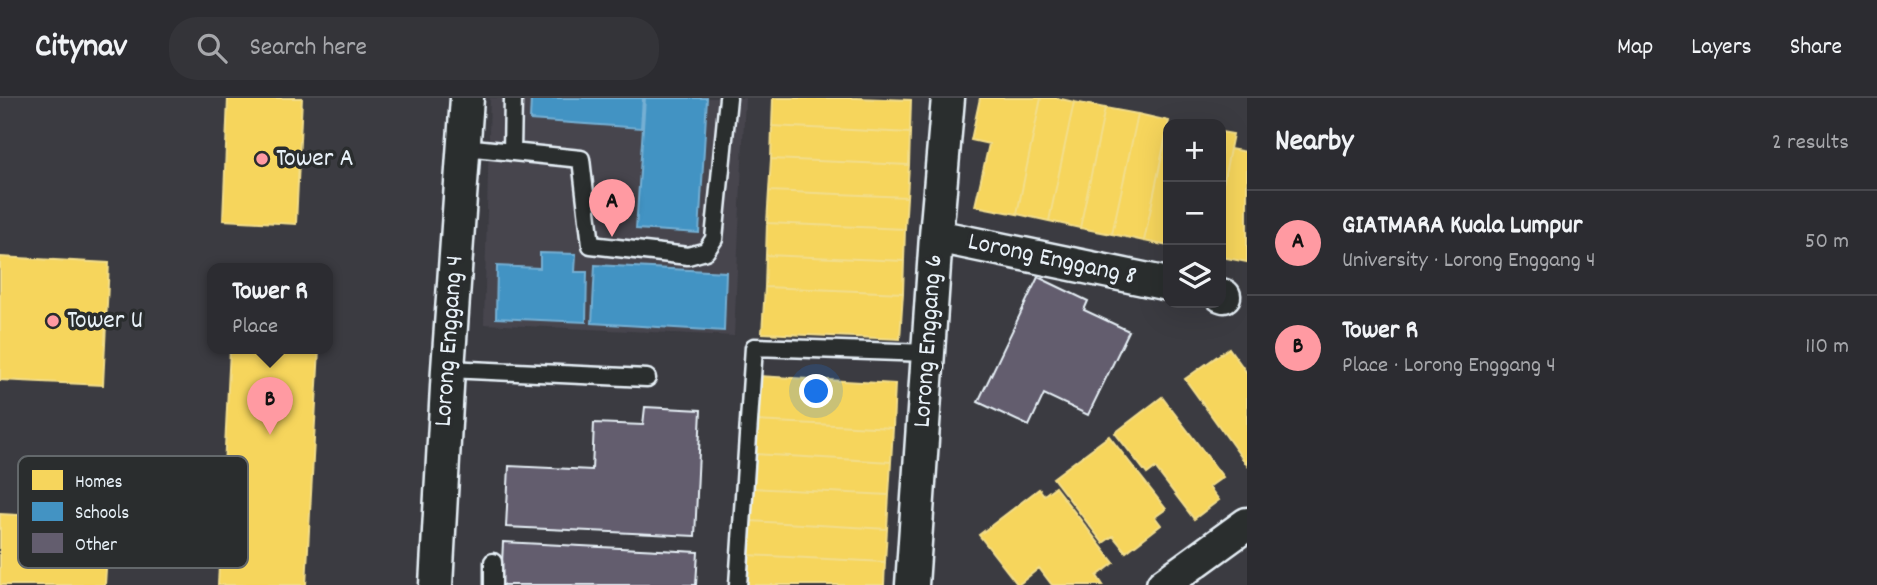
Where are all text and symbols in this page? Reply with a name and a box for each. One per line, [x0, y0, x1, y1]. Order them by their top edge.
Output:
search box [169, 17, 659, 80]
text: Citynav [35, 25, 127, 72]
icon: search [193, 29, 231, 67]
text: Search here [249, 30, 367, 67]
text: Map [1617, 31, 1653, 65]
text: Layers [1691, 31, 1752, 65]
text: Share [1790, 31, 1842, 65]
map controls [1163, 119, 1226, 308]
button: + [1163, 119, 1226, 182]
text: Nearby [1275, 122, 1353, 165]
text: 2 results [1772, 127, 1849, 160]
place label: Tower A [276, 141, 354, 178]
marker: Tower A [254, 151, 270, 167]
pin: A [589, 179, 635, 237]
button: − [1163, 182, 1226, 245]
text: GIATMARA Kuala Lumpur [1342, 208, 1582, 245]
street label: Lorong Enggang 8 [964, 224, 1140, 296]
text: A [1292, 226, 1304, 259]
text: 50 m [1805, 226, 1849, 259]
button: layers [1163, 245, 1226, 308]
text: University · Lorong Enggang 4 [1342, 245, 1596, 278]
street label: Lorong Enggang 6 [904, 253, 954, 429]
street label: Lorong Enggang 4 [426, 254, 474, 428]
popup [207, 263, 333, 354]
text: Tower R [232, 274, 308, 311]
place label: Tower U [67, 303, 143, 340]
text: Place [232, 311, 278, 344]
marker: Tower U [45, 313, 61, 329]
text: Tower R [1342, 313, 1418, 350]
text: B [1293, 331, 1303, 364]
text: 110 m [1805, 331, 1849, 364]
text: Place · Lorong Enggang 4 [1342, 350, 1556, 383]
your location [799, 374, 833, 408]
pin: B [247, 377, 293, 435]
legend [18, 456, 248, 568]
text: Homes [75, 470, 123, 497]
text: Schools [75, 501, 129, 528]
text: Other [75, 533, 117, 560]

